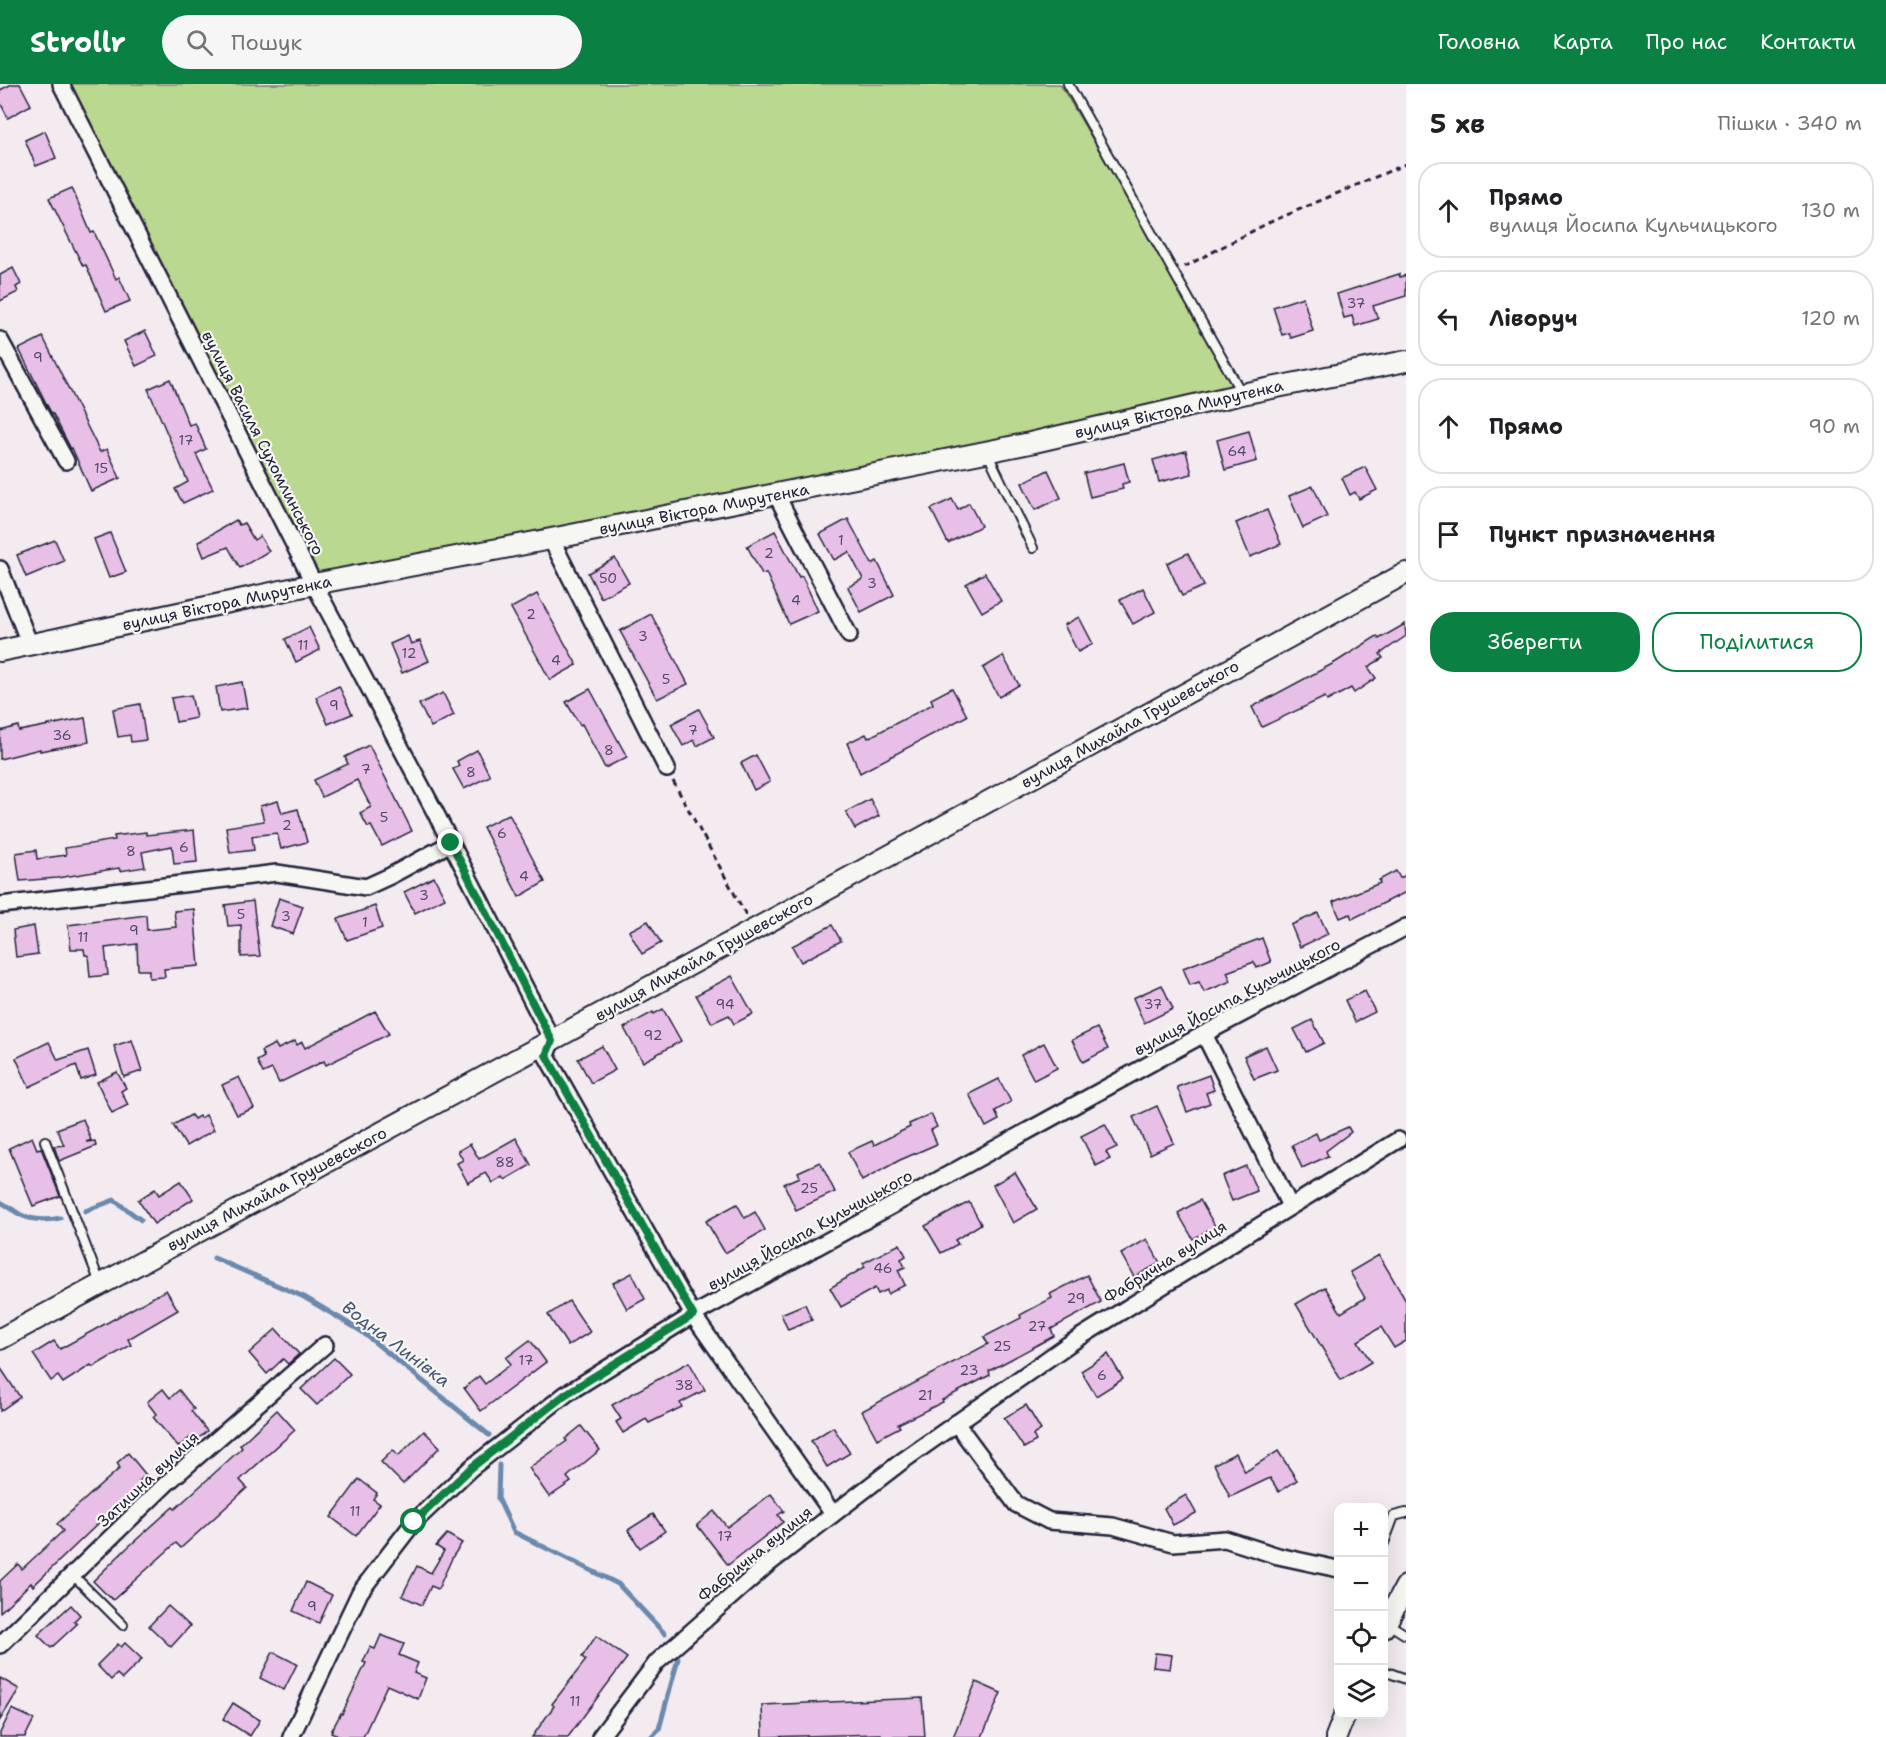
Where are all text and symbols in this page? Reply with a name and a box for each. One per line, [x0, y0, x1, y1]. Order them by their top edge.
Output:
search box [162, 15, 582, 69]
text: Strollr [30, 23, 126, 61]
icon: search [183, 26, 216, 59]
text: Пошук [231, 28, 302, 57]
text: Головна [1438, 28, 1520, 56]
text: Карта [1553, 28, 1613, 56]
text: Про нас [1646, 28, 1727, 56]
text: Контакти [1760, 28, 1856, 56]
text: 5 хв [1430, 106, 1485, 141]
text: Пішки · 340 m [1718, 110, 1862, 136]
text: Прямо [1489, 183, 1563, 212]
icon: ahead [1432, 194, 1465, 227]
text: 130 m [1801, 197, 1860, 223]
text: вулиця Йосипа Кульчицького [1489, 212, 1778, 238]
house number: 37 [1347, 294, 1365, 312]
icon: left [1432, 302, 1465, 335]
text: Ліворуч [1489, 304, 1577, 333]
text: 120 m [1801, 305, 1860, 331]
street label: вулиця Василя Сухомлинського [197, 327, 329, 559]
house number: 9 [33, 348, 43, 366]
street label: вулиця Віктора Мирутенка [1073, 375, 1285, 443]
icon: ahead [1432, 410, 1465, 443]
text: Прямо [1489, 412, 1563, 441]
text: 90 m [1808, 413, 1860, 439]
house number: 17 [179, 431, 193, 449]
house number: 64 [1227, 442, 1247, 460]
house number: 15 [94, 459, 108, 477]
street label: вулиця Віктора Мирутенка [597, 478, 811, 540]
icon: arrive [1432, 518, 1465, 551]
text: Пункт призначення [1489, 520, 1716, 549]
house number: 1 [838, 531, 844, 549]
house number: 2 [764, 544, 774, 562]
house number: 50 [599, 569, 617, 587]
street label: вулиця Віктора Мирутенка [121, 571, 334, 635]
house number: 3 [867, 574, 877, 592]
house number: 4 [791, 591, 801, 609]
house number: 2 [526, 605, 536, 623]
button: Зберегти [1430, 612, 1640, 672]
button: Поділитися [1652, 612, 1862, 672]
house number: 3 [638, 627, 648, 645]
house number: 11 [297, 636, 309, 654]
house number: 12 [402, 644, 416, 662]
house number: 4 [551, 651, 561, 669]
street label: вулиця Михайла Грушевського [1017, 655, 1243, 793]
house number: 5 [662, 670, 670, 688]
house number: 9 [329, 696, 339, 714]
house number: 7 [688, 721, 698, 739]
house number: 36 [52, 726, 72, 744]
house number: 8 [604, 741, 614, 759]
house number: 7 [361, 760, 371, 778]
house number: 8 [466, 763, 476, 781]
house number: 5 [380, 808, 388, 826]
house number: 2 [282, 816, 292, 834]
house number: 6 [497, 824, 507, 842]
route end [437, 829, 463, 855]
house number: 6 [179, 838, 189, 856]
house number: 8 [126, 842, 136, 860]
house number: 4 [519, 867, 529, 885]
house number: 3 [419, 886, 429, 904]
street label: вулиця Михайла Грушевського [591, 888, 817, 1026]
house number: 5 [237, 905, 245, 923]
house number: 3 [281, 907, 291, 925]
house number: 1 [362, 913, 368, 931]
house number: 9 [129, 921, 139, 939]
house number: 11 [77, 928, 89, 946]
street label: вулиця Йосипа Кульчицького [1130, 934, 1344, 1060]
house number: 94 [715, 995, 735, 1013]
house number: 37 [1144, 995, 1162, 1013]
house number: 92 [644, 1026, 662, 1044]
street label: вулиця Михайла Грушевського [163, 1122, 391, 1256]
house number: 88 [495, 1153, 515, 1171]
street label: вулиця Йосипа Кульчицького [704, 1165, 916, 1295]
house number: 25 [800, 1179, 818, 1197]
street label: Фабрична вулиця [1099, 1216, 1231, 1308]
house number: 46 [873, 1259, 893, 1277]
house number: 29 [1067, 1289, 1085, 1307]
water label: Водна Линівка [337, 1295, 455, 1393]
house number: 27 [1028, 1317, 1046, 1335]
house number: 25 [993, 1337, 1011, 1355]
house number: 17 [519, 1351, 533, 1369]
house number: 23 [960, 1361, 978, 1379]
house number: 6 [1097, 1366, 1107, 1384]
house number: 38 [674, 1376, 694, 1394]
house number: 21 [918, 1386, 932, 1404]
street label: Затишна вулиця [93, 1426, 203, 1532]
street label: Фабрична вулиця [693, 1501, 817, 1607]
house number: 11 [349, 1502, 361, 1520]
map controls [1334, 1503, 1388, 1719]
button: + [1334, 1503, 1388, 1557]
route start [400, 1508, 426, 1534]
house number: 17 [718, 1527, 732, 1545]
button: − [1334, 1557, 1388, 1611]
house number: 9 [307, 1597, 317, 1615]
button: locate [1334, 1611, 1388, 1665]
button: layers [1334, 1665, 1388, 1719]
house number: 11 [569, 1692, 581, 1710]

